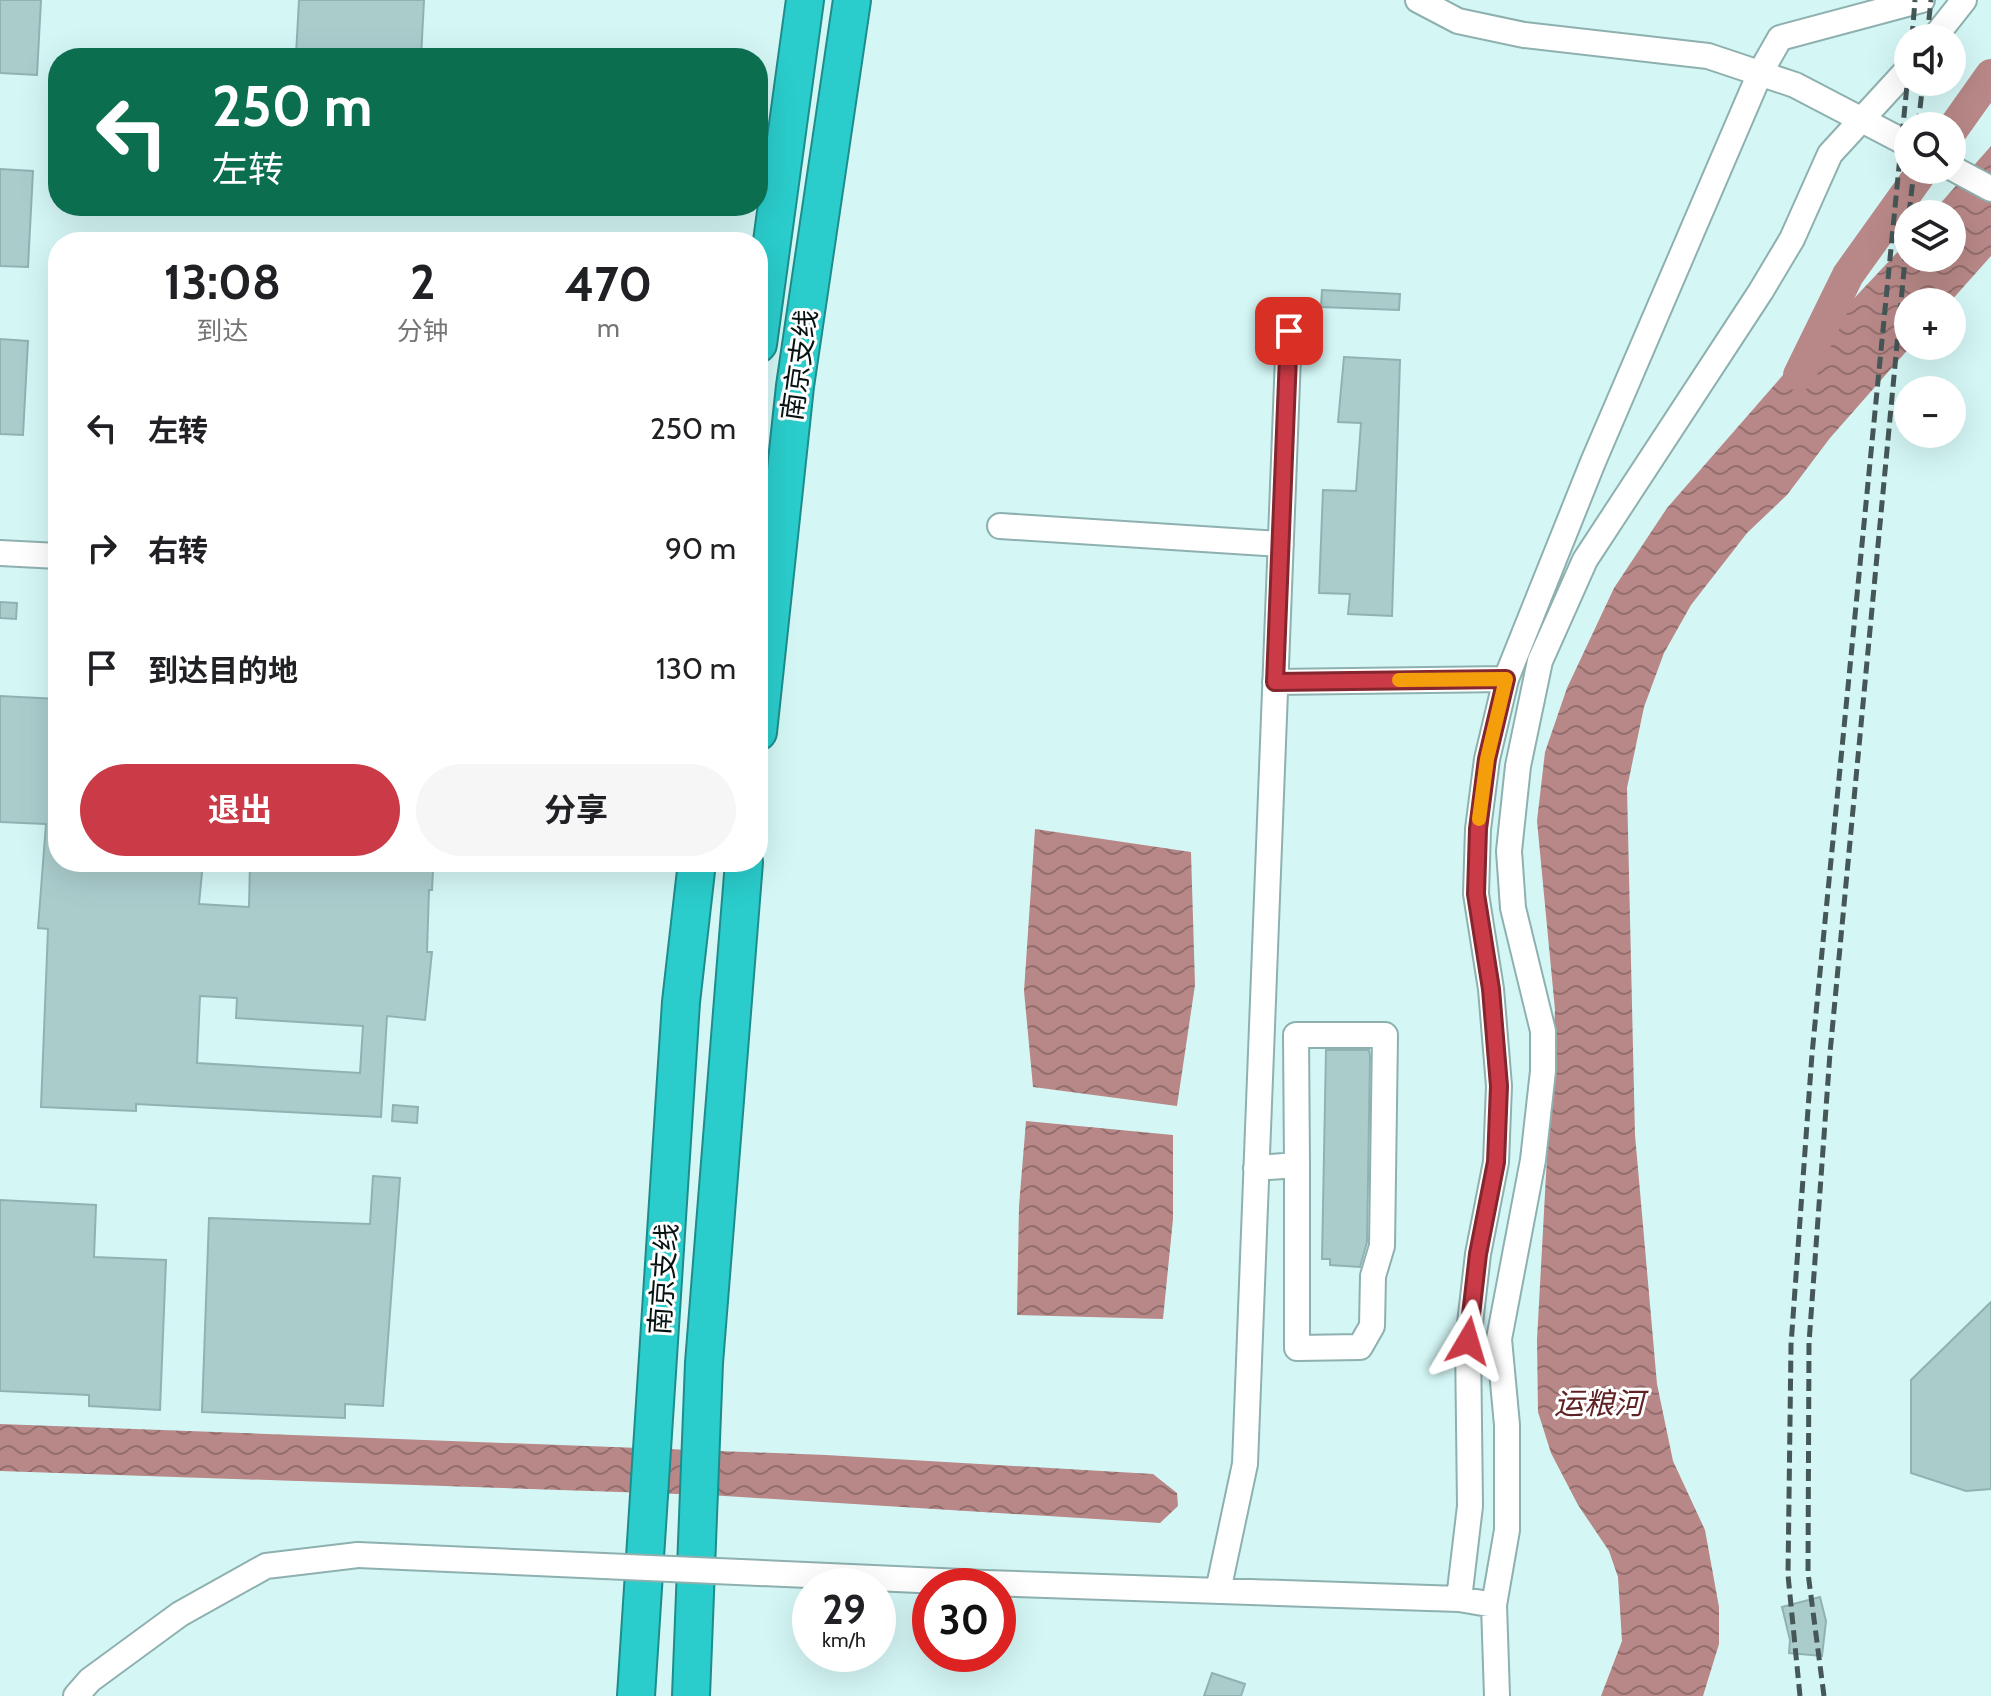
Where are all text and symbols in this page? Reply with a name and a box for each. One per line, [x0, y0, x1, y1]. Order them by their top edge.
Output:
map controls [1894, 24, 1966, 448]
button: sound [1894, 24, 1966, 96]
text: 250 m [212, 72, 373, 140]
icon: left [80, 80, 184, 184]
button: search [1894, 112, 1966, 184]
text: 左转 [212, 147, 284, 191]
button: layers [1894, 200, 1966, 272]
text: 13:08 [164, 253, 281, 311]
text: 2 [410, 253, 435, 311]
text: 470 [564, 255, 652, 313]
button: + [1894, 288, 1966, 360]
pin [1255, 297, 1323, 365]
street label: 南京支线 [774, 307, 824, 423]
icon: arrive [1267, 309, 1311, 353]
text: m [597, 312, 620, 344]
text: 到达 [196, 315, 248, 347]
text: 分钟 [397, 315, 449, 347]
button: − [1894, 376, 1966, 448]
icon: left [80, 406, 124, 450]
text: 250 m [650, 410, 736, 447]
text: 左转 [148, 412, 208, 449]
icon: right [80, 526, 124, 570]
text: 90 m [665, 530, 736, 567]
text: 右转 [148, 532, 208, 569]
icon: arrive [80, 646, 124, 690]
text: 130 m [656, 650, 736, 687]
text: 到达目的地 [148, 652, 298, 689]
button: 退出 [80, 764, 400, 856]
button: 分享 [416, 764, 736, 856]
street label: 南京支线 [642, 1222, 684, 1336]
position arrow [1426, 1299, 1510, 1383]
water label: 运粮河 [1554, 1385, 1649, 1422]
speed limit sign: 30 [912, 1568, 1016, 1672]
text: 29 [822, 1585, 866, 1634]
text: km/h [822, 1628, 866, 1652]

